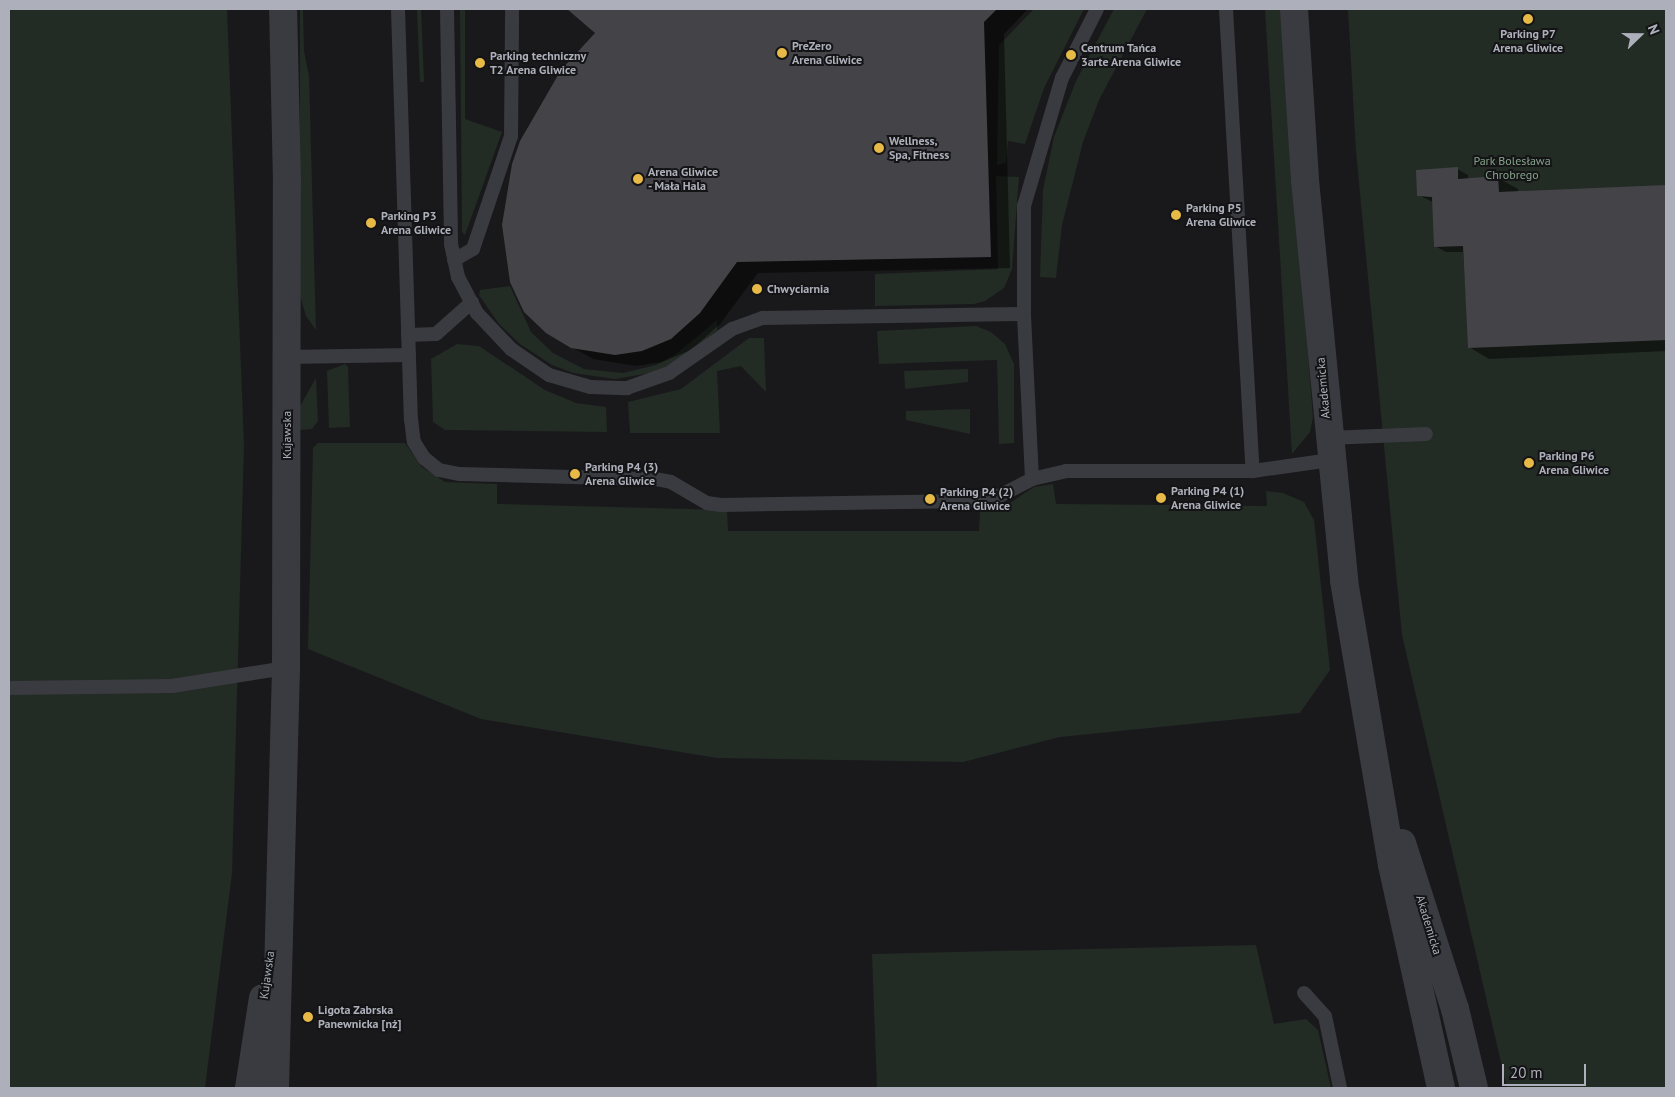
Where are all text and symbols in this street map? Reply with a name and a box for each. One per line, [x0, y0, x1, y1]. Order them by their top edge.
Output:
north arrow [1615, 10, 1665, 60]
marker: Parking P7 Arena Gliwice [1522, 13, 1534, 25]
text: N [1644, 22, 1664, 37]
place label: Parking P7 Arena Gliwice [1493, 27, 1563, 55]
place label: PreZero Arena Gliwice [792, 39, 862, 67]
place label: Centrum Tańca 3arte Arena Gliwice [1081, 41, 1182, 69]
marker: PreZero Arena Gliwice [776, 47, 788, 59]
place label: Parking techniczny T2 Arena Gliwice [490, 49, 586, 77]
marker: Centrum Tańca 3arte Arena Gliwice [1065, 49, 1077, 61]
marker: Parking techniczny T2 Arena Gliwice [474, 57, 486, 69]
place label: Wellness, Spa, Fitness [889, 134, 950, 162]
marker: Wellness, Spa, Fitness [873, 142, 885, 154]
park label: Park Bolesława Chrobrego [1473, 154, 1551, 182]
place label: Arena Gliwice - Mała Hala [648, 165, 718, 193]
marker: Arena Gliwice - Mała Hala [632, 173, 644, 185]
place label: Parking P5 Arena Gliwice [1186, 201, 1256, 229]
place label: Parking P3 Arena Gliwice [381, 209, 451, 237]
marker: Parking P5 Arena Gliwice [1170, 209, 1182, 221]
marker: Parking P3 Arena Gliwice [365, 217, 377, 229]
place label: Chwyciarnia [767, 282, 829, 296]
marker: Chwyciarnia [751, 283, 763, 295]
street label: Akademicka [1313, 357, 1333, 419]
street label: Kujawska [280, 411, 294, 459]
place label: Parking P6 Arena Gliwice [1539, 449, 1609, 477]
marker: Parking P6 Arena Gliwice [1523, 457, 1535, 469]
place label: Parking P4 (3) Arena Gliwice [585, 460, 658, 488]
marker: Parking P4 (3) Arena Gliwice [569, 468, 581, 480]
place label: Parking P4 (1) Arena Gliwice [1171, 484, 1244, 512]
place label: Parking P4 (2) Arena Gliwice [940, 485, 1013, 513]
marker: Parking P4 (1) Arena Gliwice [1155, 492, 1167, 504]
marker: Parking P4 (2) Arena Gliwice [924, 493, 936, 505]
street label: Akademicka [1413, 894, 1445, 956]
street label: Kujawska [257, 950, 277, 1000]
place label: Ligota Zabrska Panewnicka [nż] [318, 1003, 401, 1031]
marker: Ligota Zabrska Panewnicka [nż] [302, 1011, 314, 1023]
scale bar [1505, 1054, 1589, 1086]
text: 20 m [1510, 1063, 1543, 1082]

